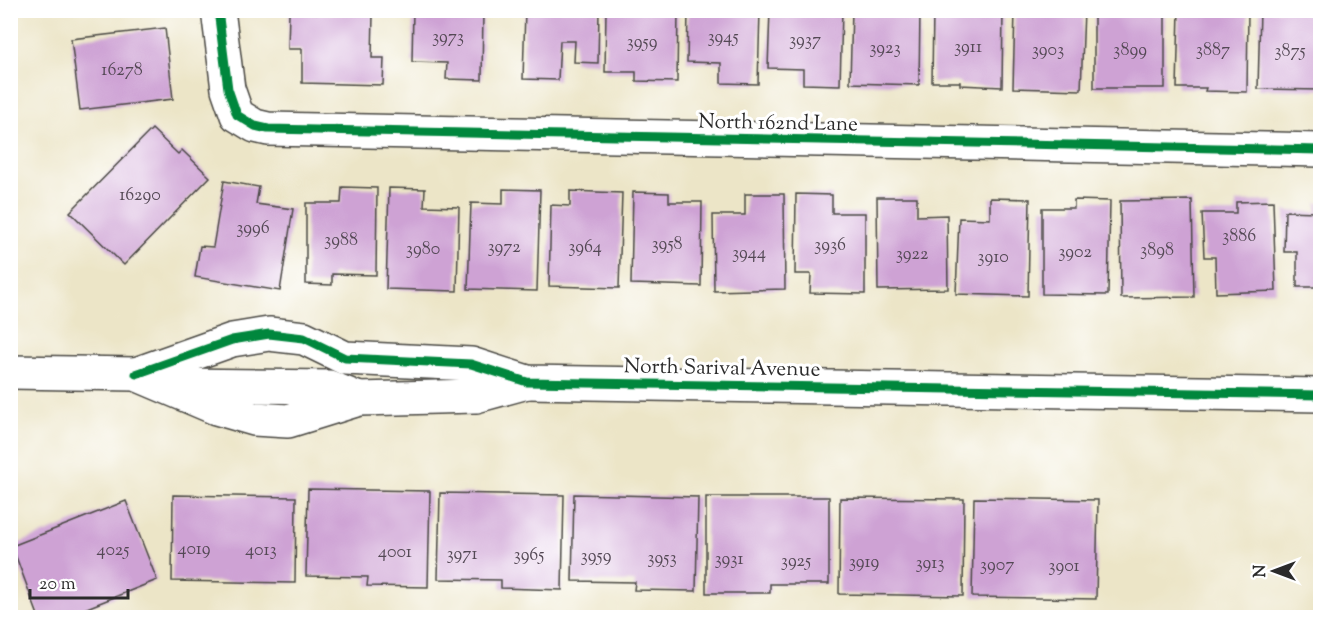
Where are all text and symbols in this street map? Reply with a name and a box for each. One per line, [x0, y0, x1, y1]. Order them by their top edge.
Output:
house number: 3973 [432, 25, 464, 51]
house number: 3945 [707, 25, 739, 51]
house number: 3937 [789, 28, 821, 54]
house number: 3959 [627, 30, 658, 56]
house number: 3911 [954, 35, 982, 61]
house number: 3923 [869, 36, 901, 62]
house number: 3903 [1032, 38, 1064, 64]
house number: 3899 [1113, 38, 1147, 64]
house number: 3887 [1196, 38, 1230, 64]
house number: 3875 [1274, 39, 1306, 65]
house number: 16278 [101, 58, 143, 84]
street label: North 162nd Lane [698, 108, 858, 140]
house number: 16290 [119, 183, 161, 209]
house number: 3996 [236, 216, 270, 242]
house number: 3886 [1222, 224, 1256, 250]
house number: 3988 [324, 228, 358, 254]
house number: 3958 [651, 232, 683, 258]
house number: 3936 [814, 233, 846, 259]
house number: 3972 [487, 235, 521, 261]
house number: 3964 [568, 235, 602, 261]
house number: 3980 [406, 237, 440, 263]
house number: 3898 [1140, 238, 1174, 264]
house number: 3902 [1058, 240, 1092, 266]
house number: 3944 [732, 241, 766, 267]
house number: 3922 [896, 242, 929, 268]
house number: 3910 [977, 245, 1009, 271]
street label: North Sarival Avenue [623, 352, 821, 386]
house number: 4019 [178, 537, 211, 563]
house number: 4025 [97, 538, 129, 564]
house number: 4013 [245, 538, 277, 564]
house number: 4001 [378, 540, 412, 566]
north arrow [1244, 541, 1304, 601]
house number: 3971 [447, 542, 478, 568]
house number: 3965 [514, 543, 544, 569]
house number: 3959 [581, 544, 612, 570]
house number: 3953 [647, 546, 677, 572]
house number: 3931 [714, 547, 744, 573]
house number: 3925 [781, 549, 811, 575]
house number: 3919 [849, 550, 880, 576]
house number: 3913 [915, 551, 945, 577]
house number: 3907 [980, 553, 1014, 579]
house number: 3901 [1048, 554, 1080, 580]
scale bar [30, 562, 128, 600]
text: N [1250, 564, 1273, 577]
text: 20 m [39, 572, 76, 598]

